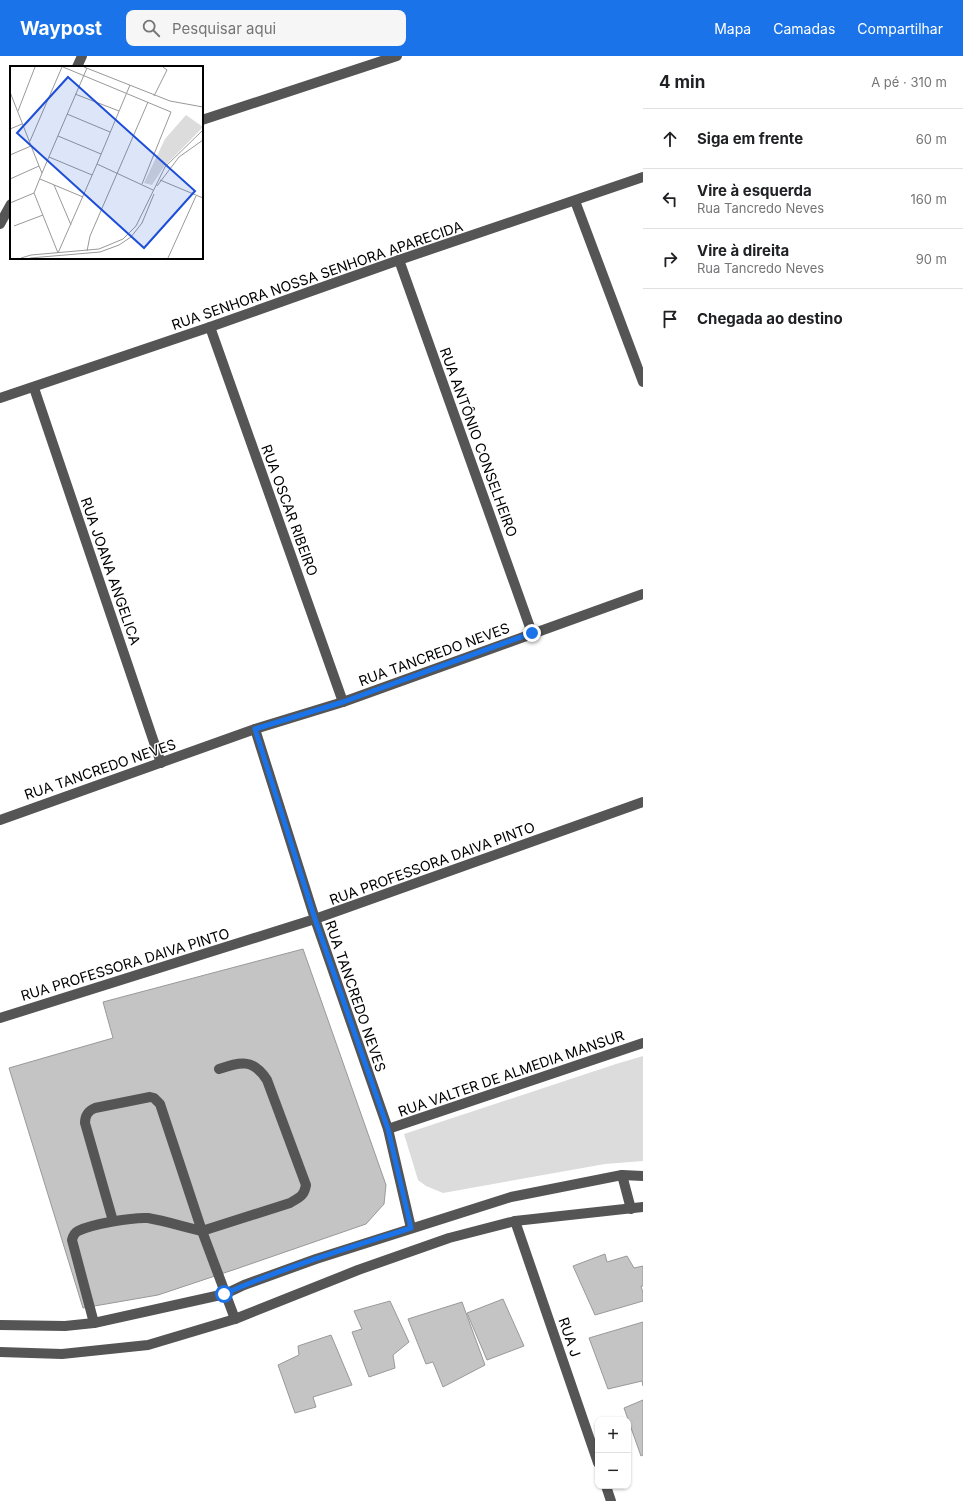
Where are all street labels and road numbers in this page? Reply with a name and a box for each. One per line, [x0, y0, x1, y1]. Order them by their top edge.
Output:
street label: RUA SENHORA NOSSA SENHORA APARECIDA [169, 217, 465, 333]
street label: RUA ANTÔNIO CONSELHEIRO [437, 345, 521, 539]
street label: RUA OSCAR RIBEIRO [258, 442, 322, 578]
street label: RUA JOANA ANGELICA [78, 495, 144, 647]
street label: RUA TANCREDO NEVES [356, 619, 512, 689]
street label: RUA TANCREDO NEVES [22, 735, 178, 803]
street label: RUA PROFESSORA DAIVA PINTO [327, 818, 537, 908]
street label: RUA TANCREDO NEVES [322, 918, 390, 1074]
street label: RUA PROFESSORA DAIVA PINTO [19, 924, 231, 1004]
street label: RUA VALTER DE ALMEDIA MANSUR [396, 1026, 626, 1120]
street label: RUA J [555, 1315, 585, 1359]

